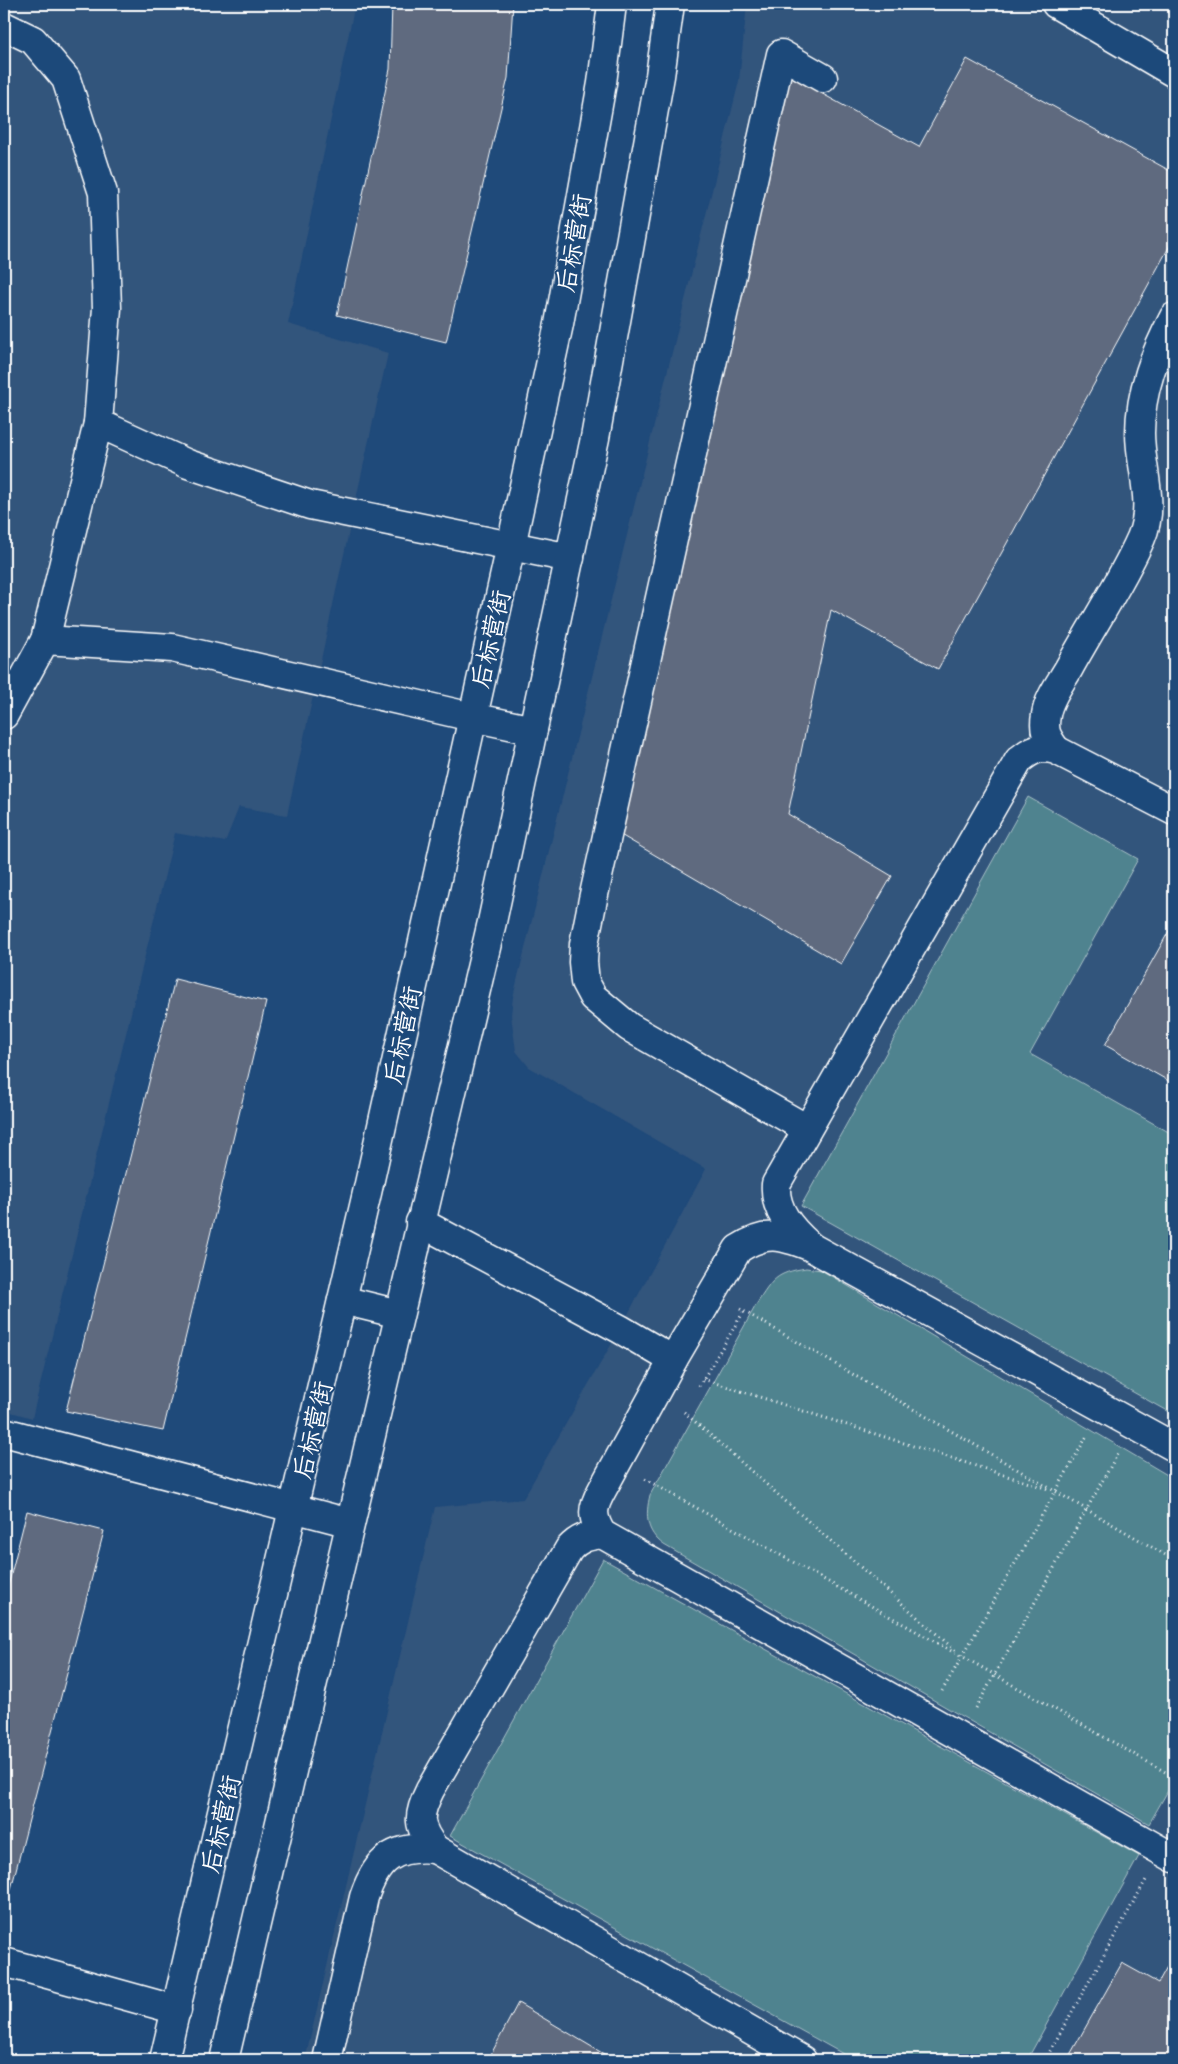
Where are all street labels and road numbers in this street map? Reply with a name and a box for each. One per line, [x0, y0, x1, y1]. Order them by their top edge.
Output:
street label: 后标营街 [550, 191, 598, 295]
street label: 后标营街 [464, 587, 518, 692]
street label: 后标营街 [377, 983, 429, 1087]
street label: 后标营街 [286, 1378, 340, 1483]
street label: 后标营街 [194, 1772, 248, 1877]

